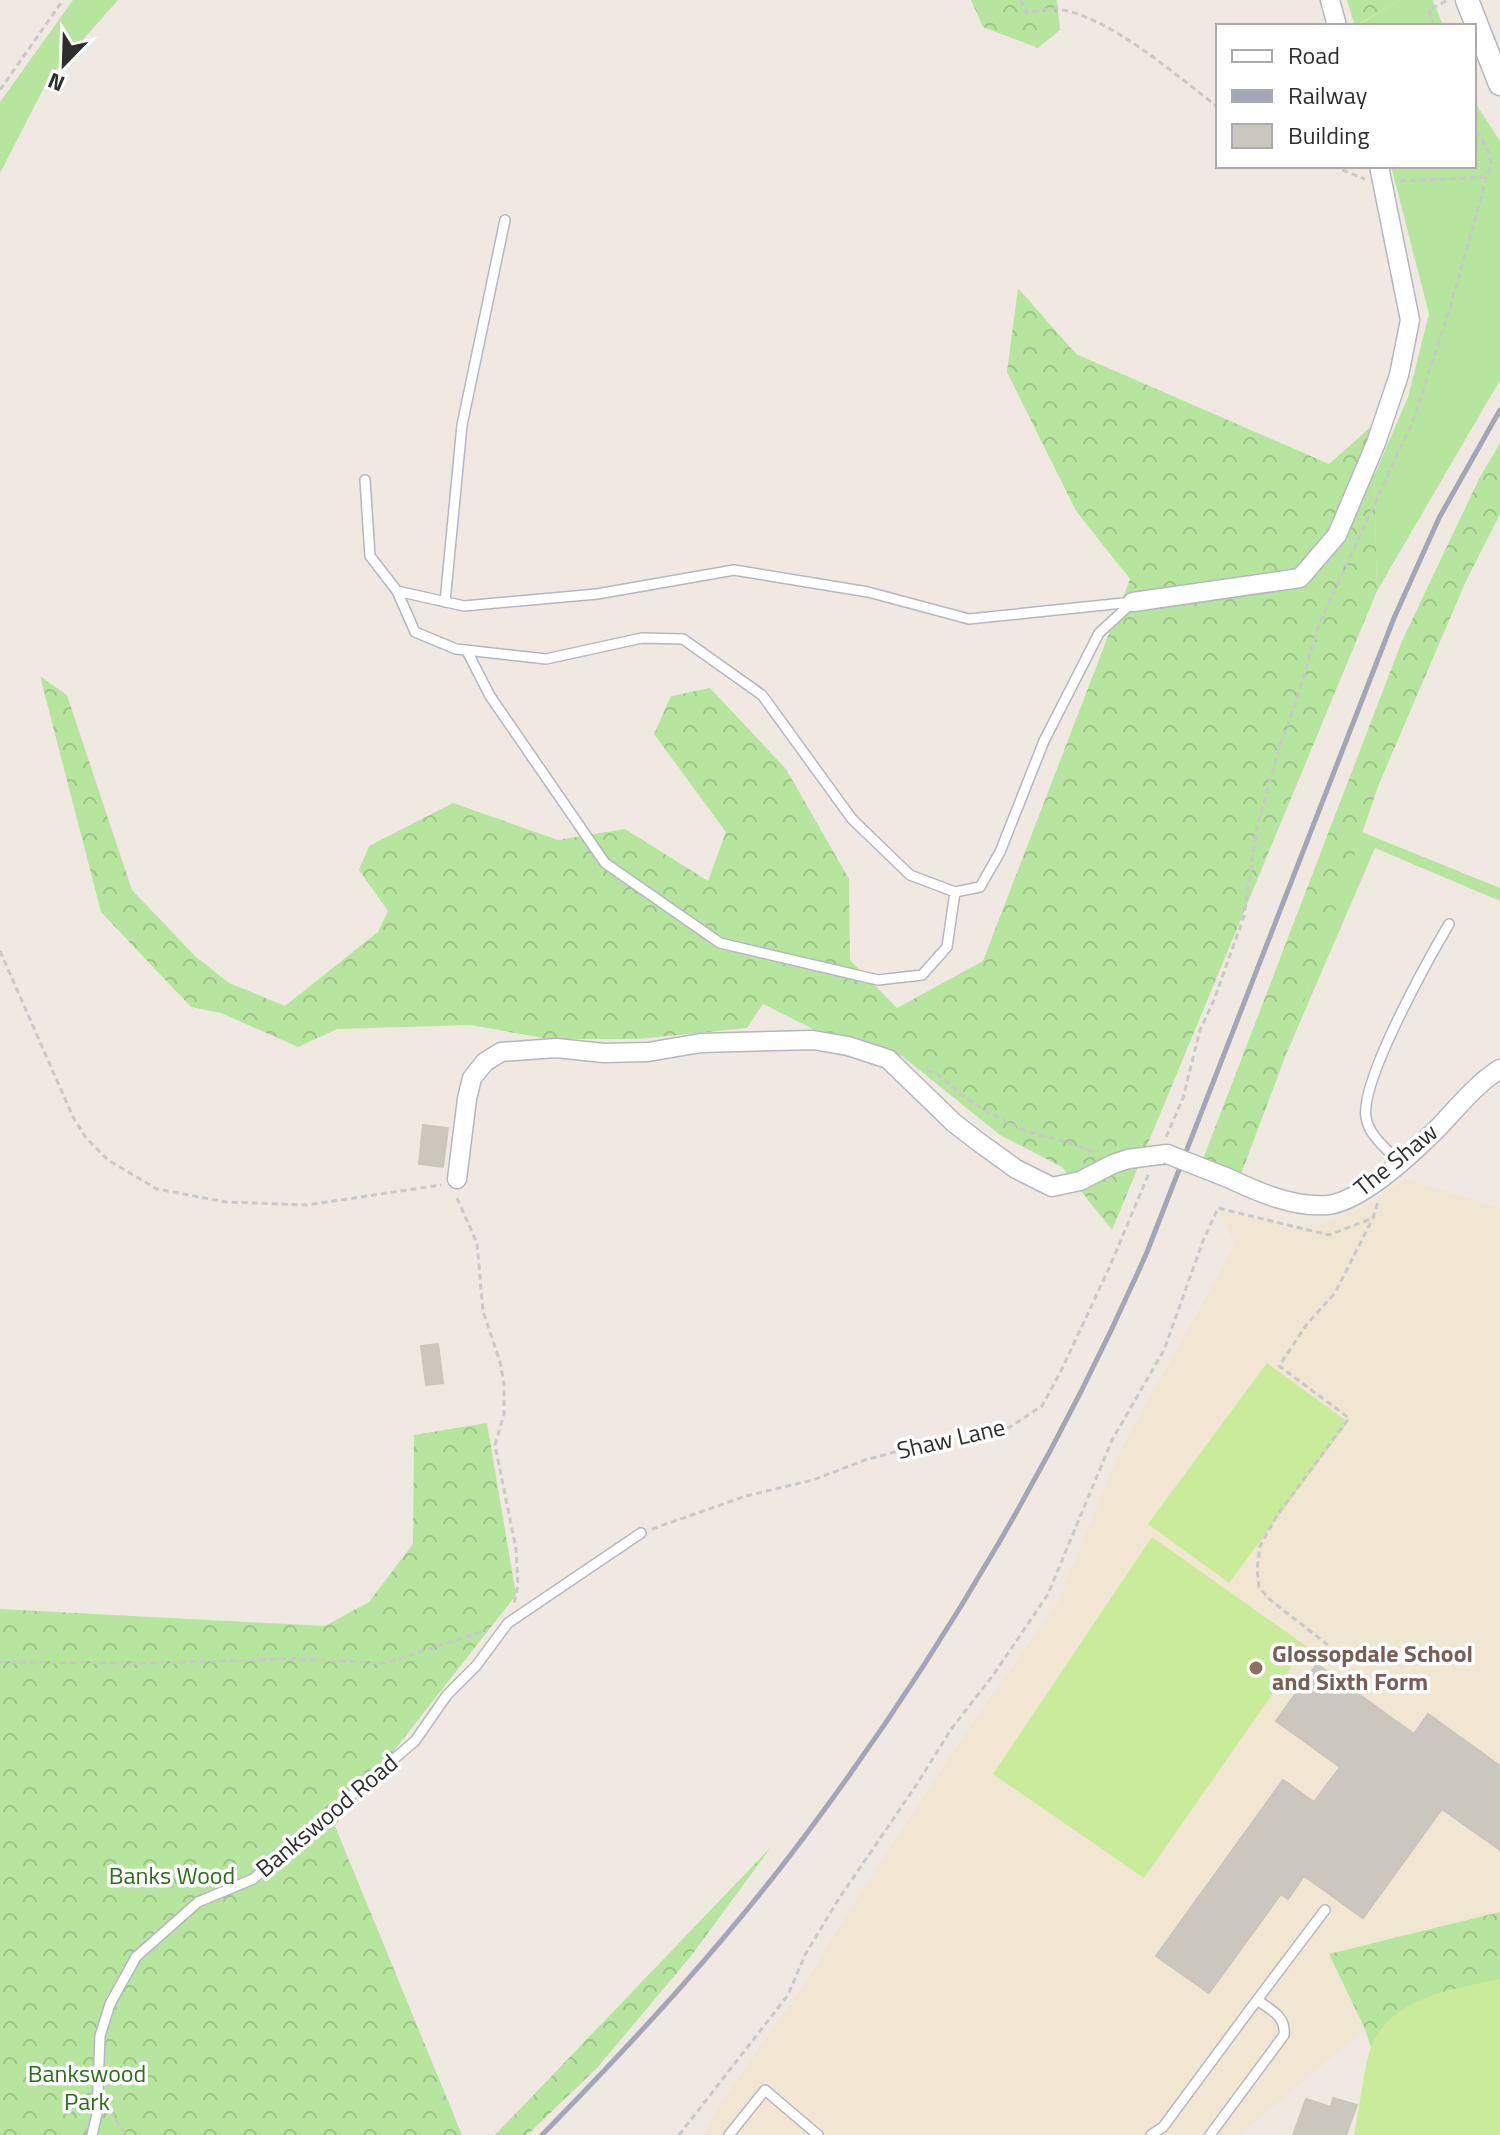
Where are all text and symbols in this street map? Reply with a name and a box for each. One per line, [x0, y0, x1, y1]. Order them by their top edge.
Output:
north arrow [24, 24, 104, 104]
legend [1216, 24, 1476, 168]
text: Road [1288, 37, 1340, 73]
text: N [43, 64, 70, 101]
text: Railway [1288, 77, 1368, 113]
text: Building [1288, 117, 1370, 153]
street label: The Shaw [1346, 1114, 1445, 1204]
street label: Shaw Lane [893, 1408, 1008, 1468]
place label: Glossopdale School and Sixth Form [1272, 1635, 1473, 1699]
marker: Glossopdale School and Sixth Form [1247, 1659, 1265, 1677]
street label: Bankswood Road [247, 1745, 405, 1885]
park label: Banks Wood [109, 1857, 235, 1893]
park label: Bankswood Park [28, 2055, 146, 2119]

